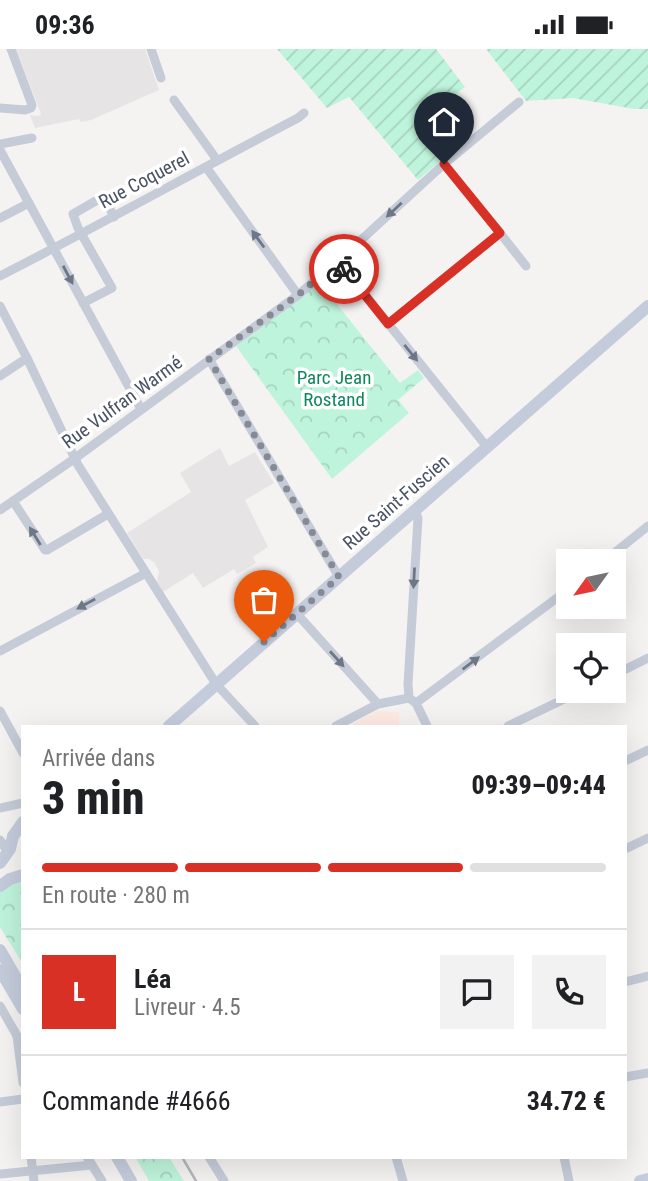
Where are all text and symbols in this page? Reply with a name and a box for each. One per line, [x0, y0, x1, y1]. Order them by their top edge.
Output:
text: 09:36 [35, 10, 95, 40]
pin [414, 92, 474, 164]
icon: home [425, 103, 463, 141]
street label: Rue Coquerel [95, 147, 193, 213]
one-way arrow [385, 202, 403, 218]
one-way arrow [251, 230, 265, 248]
courier [309, 234, 379, 304]
icon: bike [325, 250, 363, 288]
one-way arrow [62, 265, 74, 285]
one-way arrow [404, 343, 419, 361]
street label: Rue Vulfran Warmé [57, 351, 187, 453]
park label: Parc Jean Rostand [297, 366, 371, 411]
street label: Rue Saint-Fuscien [338, 450, 454, 554]
one-way arrow [29, 526, 42, 546]
north arrow [556, 549, 626, 619]
map controls [556, 549, 626, 703]
one-way arrow [409, 567, 420, 589]
pin [234, 570, 294, 642]
icon: bag [245, 581, 283, 619]
one-way arrow [76, 598, 96, 610]
button: locate [556, 633, 626, 703]
one-way arrow [329, 650, 345, 667]
one-way arrow [462, 655, 480, 670]
text: Arrivée dans [42, 745, 155, 772]
text: 09:39–09:44 [472, 770, 606, 800]
text: 3 min [42, 771, 145, 825]
text: En route · 280 m [42, 882, 190, 909]
button: chat [440, 955, 514, 1029]
button: phone [532, 955, 606, 1029]
text: Léa [134, 964, 171, 994]
text: L [73, 977, 85, 1007]
text: Livreur · 4.5 [134, 994, 241, 1021]
text: Commande #4666 [42, 1086, 231, 1116]
text: 34.72 € [527, 1086, 606, 1116]

